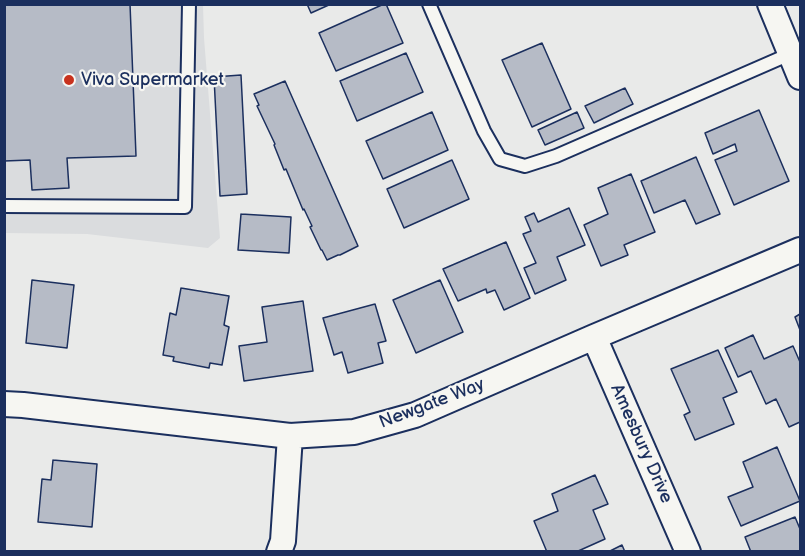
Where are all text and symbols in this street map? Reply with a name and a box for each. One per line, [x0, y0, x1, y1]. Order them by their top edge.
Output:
place label: Viva Supermarket [81, 69, 224, 91]
marker: Viva Supermarket [62, 73, 76, 87]
street label: Newgate Way [376, 374, 488, 434]
street label: Amesbury Drive [605, 381, 677, 507]

